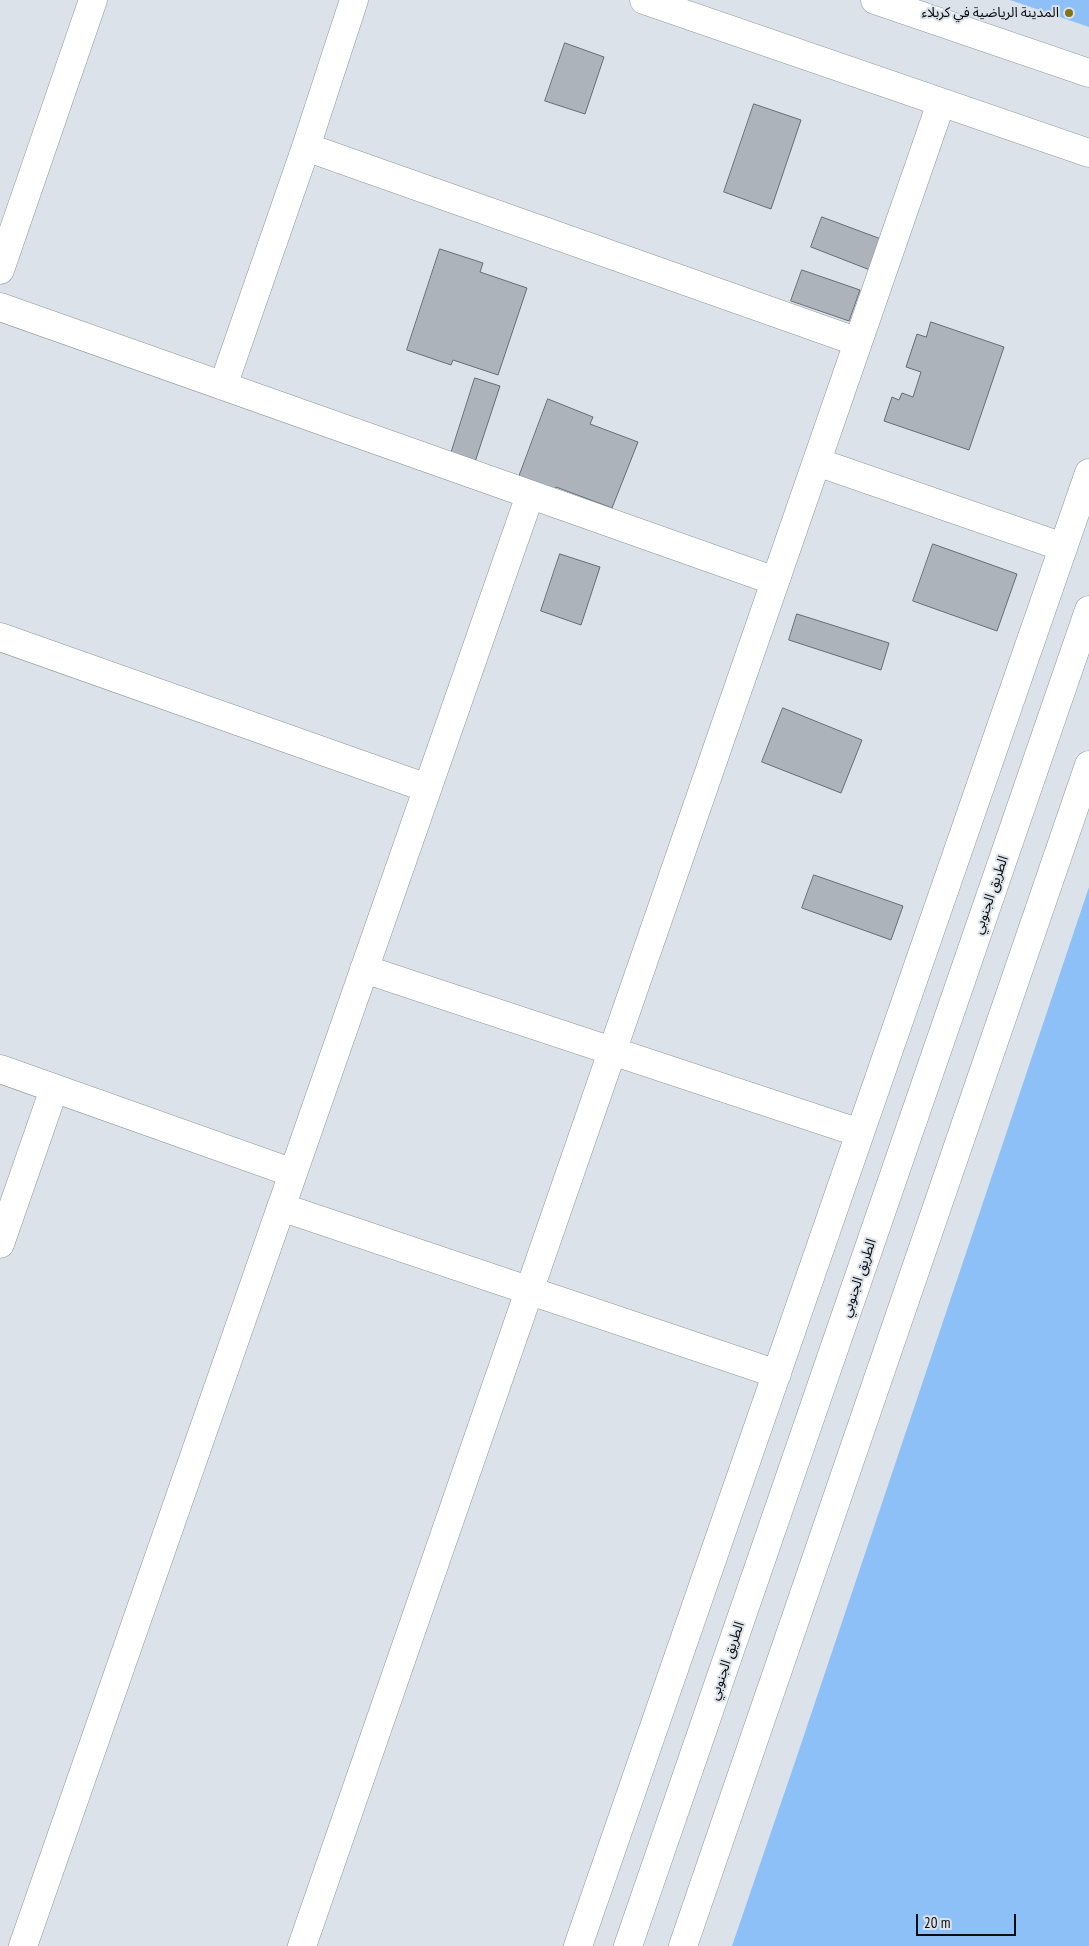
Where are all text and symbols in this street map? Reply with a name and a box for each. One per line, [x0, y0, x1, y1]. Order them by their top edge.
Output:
place label: المدينة الرياضية في كربلاء [921, 5, 1059, 21]
marker: المدينة الرياضية في كربلاء [1063, 7, 1075, 19]
street label: الطريق الجنوبي [970, 854, 1012, 936]
street label: الطريق الجنوبي [838, 1237, 880, 1319]
street label: الطريق الجنوبي [706, 1620, 748, 1702]
scale bar [919, 1904, 1019, 1936]
text: 20 m [924, 1913, 950, 1932]

